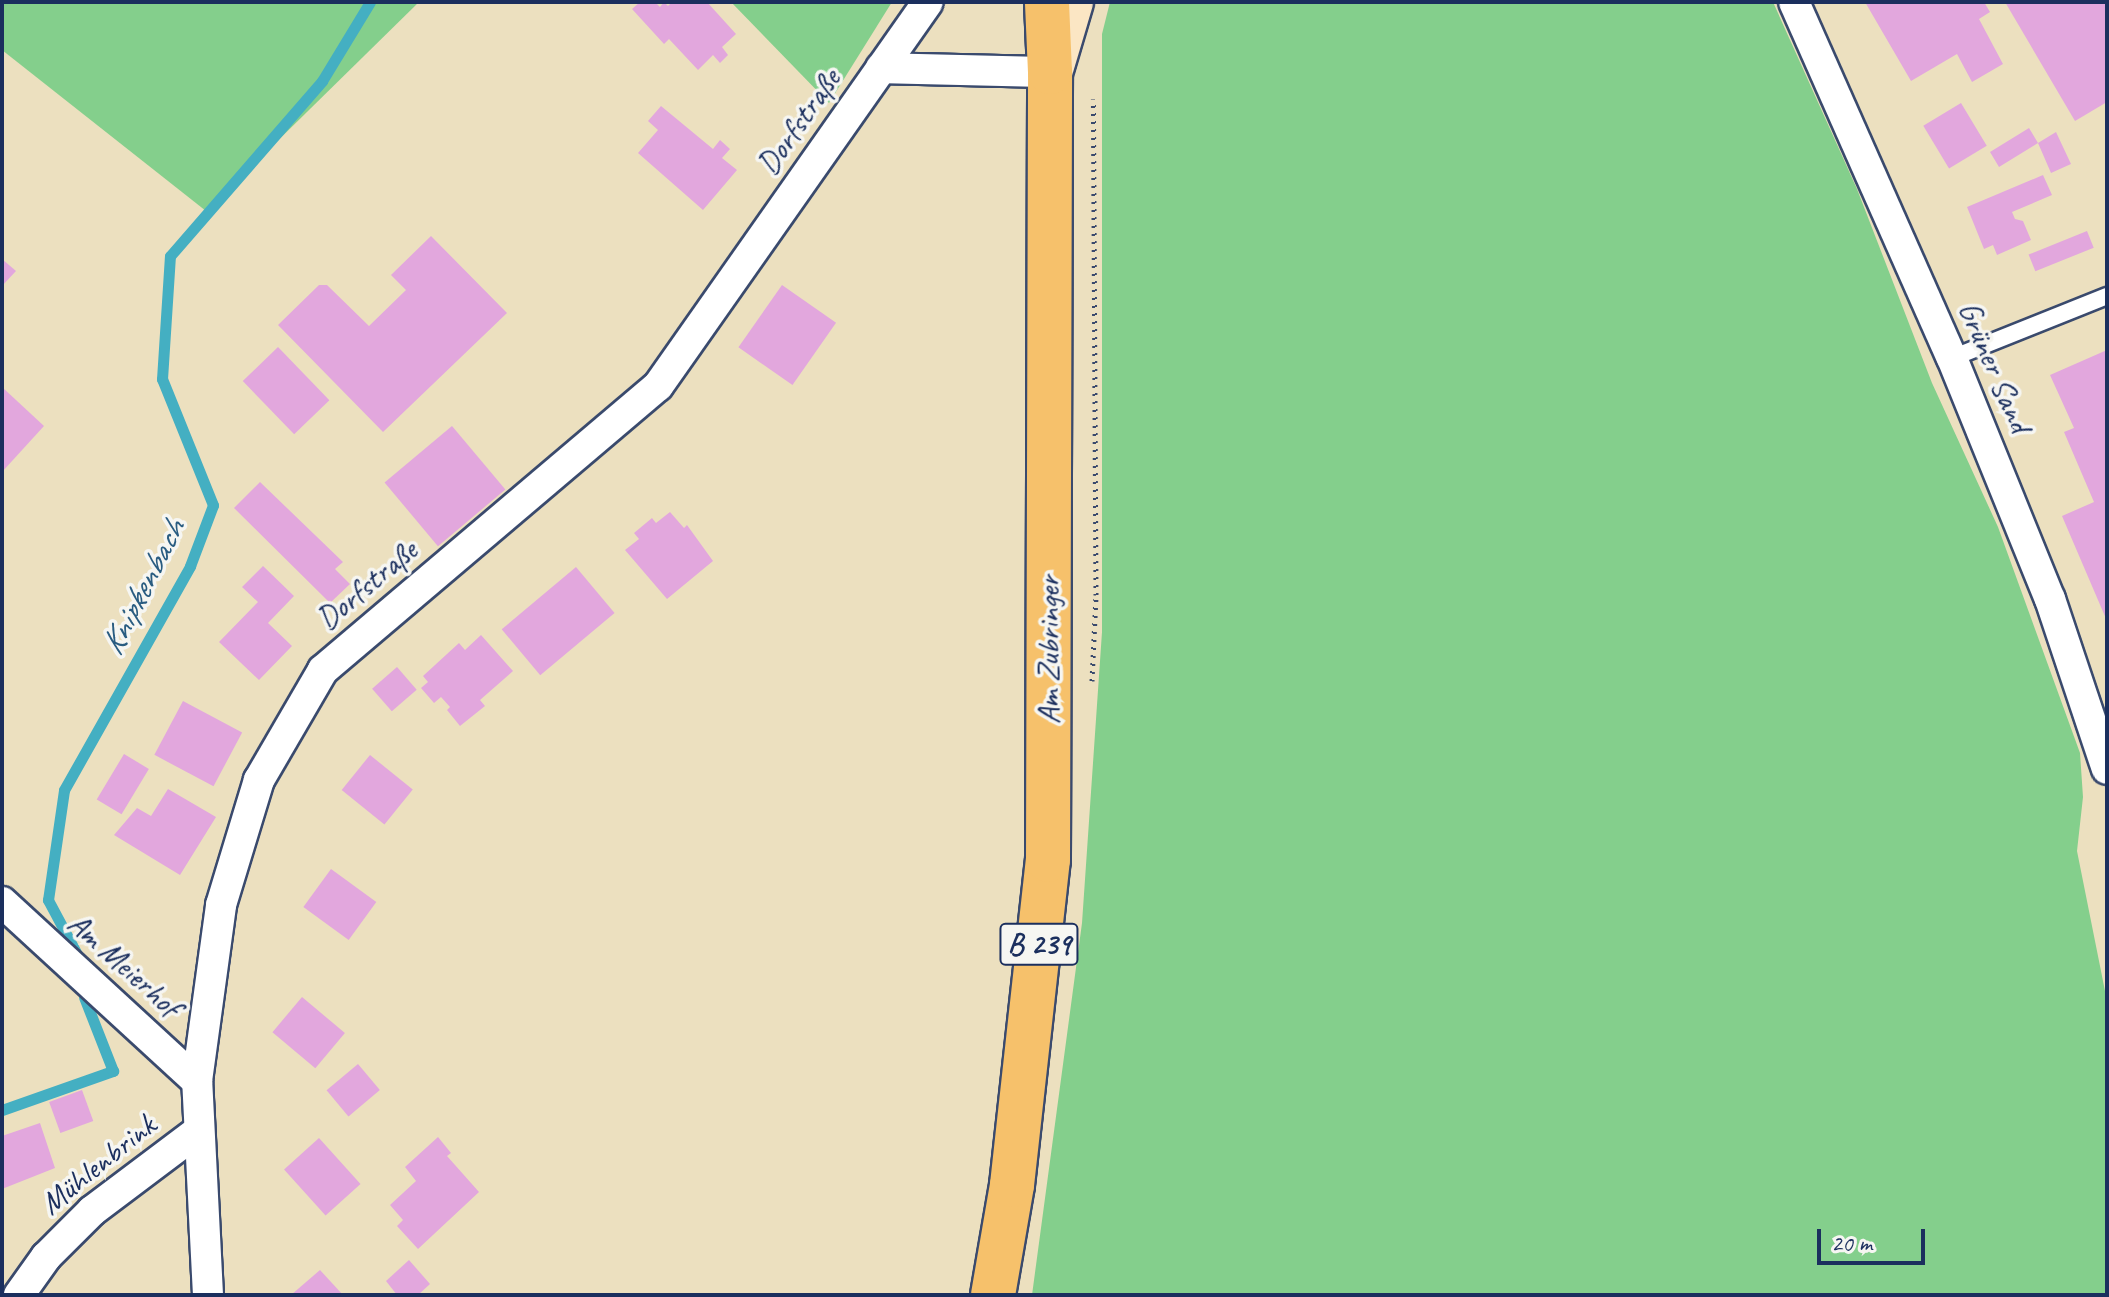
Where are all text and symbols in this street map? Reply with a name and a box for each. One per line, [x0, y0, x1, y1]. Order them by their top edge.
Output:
street label: Dorfstraße [749, 62, 849, 182]
street label: Grüner Sand [1949, 295, 2039, 439]
water label: Knipkenbach [91, 513, 193, 661]
street label: Dorfstraße [309, 532, 425, 638]
street label: Am Zubringer [1030, 576, 1068, 724]
street label: Am Meierhof [60, 904, 188, 1026]
road number: B 239 [999, 918, 1079, 970]
street label: Mühlenbrink [33, 1107, 163, 1223]
scale bar [1821, 1213, 1929, 1263]
text: 20 m [1831, 1228, 1872, 1258]

